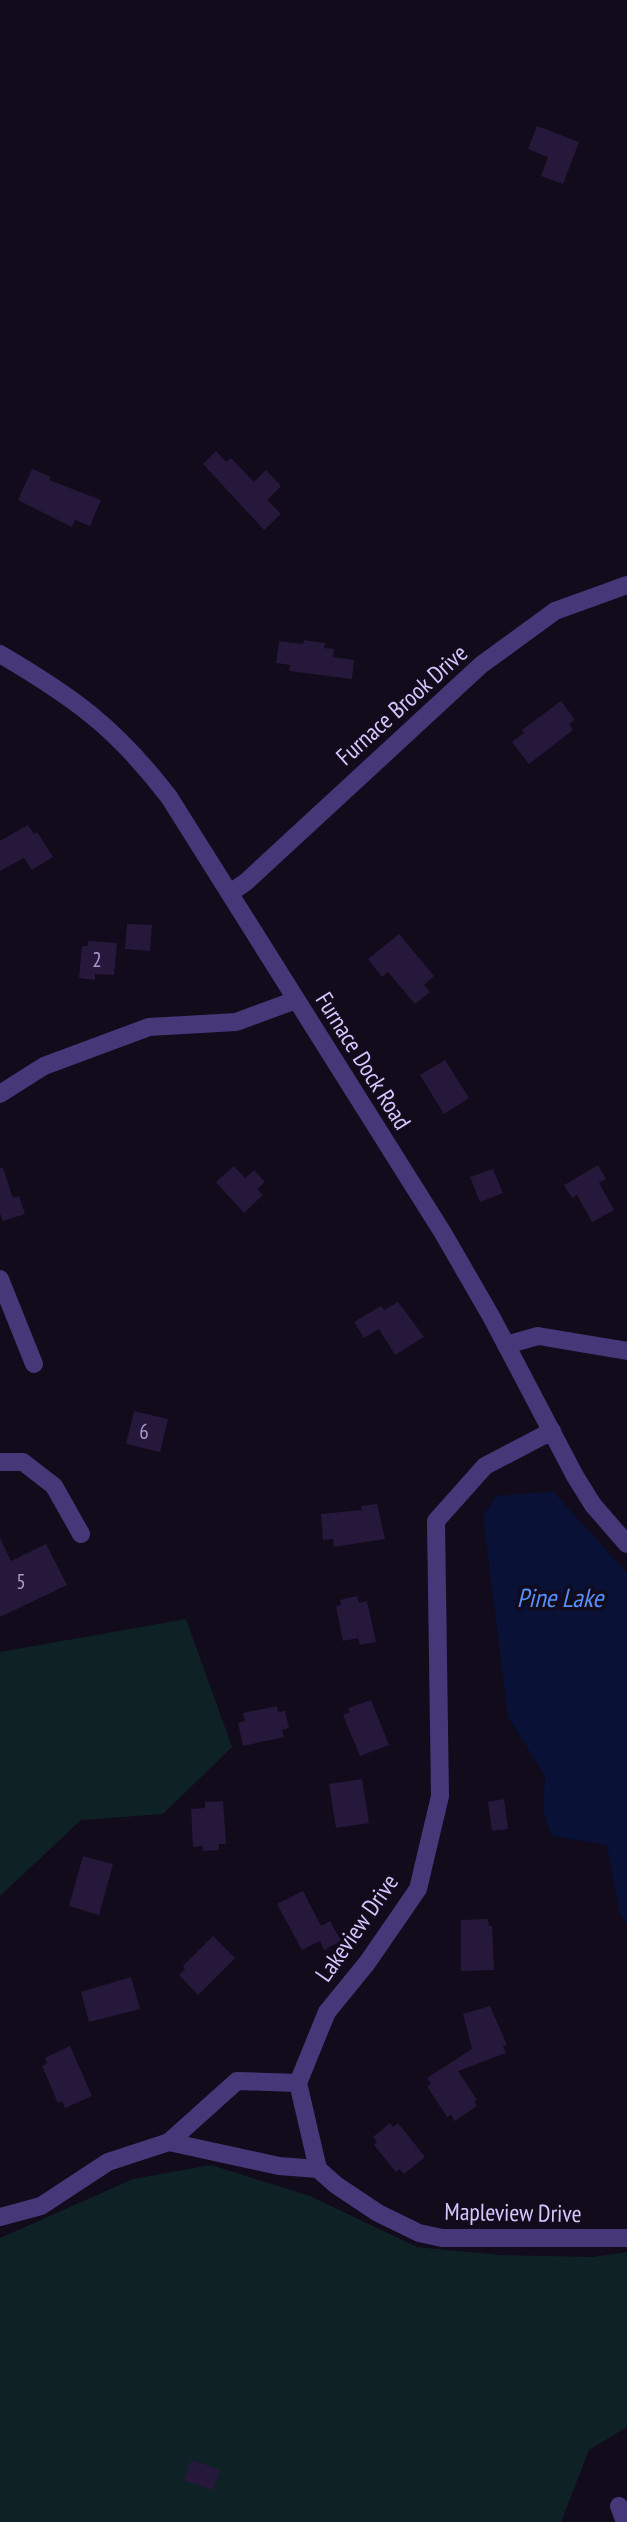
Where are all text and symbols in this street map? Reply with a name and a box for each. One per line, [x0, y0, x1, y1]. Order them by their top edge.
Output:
street label: Furnace Brook Drive [330, 637, 474, 772]
house number: 2 [92, 946, 102, 973]
street label: Furnace Dock Road [309, 986, 418, 1135]
house number: 6 [139, 1418, 149, 1445]
house number: 5 [16, 1568, 26, 1595]
water label: Pine Lake [517, 1581, 605, 1614]
street label: Lakeview Drive [308, 1868, 405, 1988]
street label: Mapleview Drive [444, 2196, 582, 2229]

